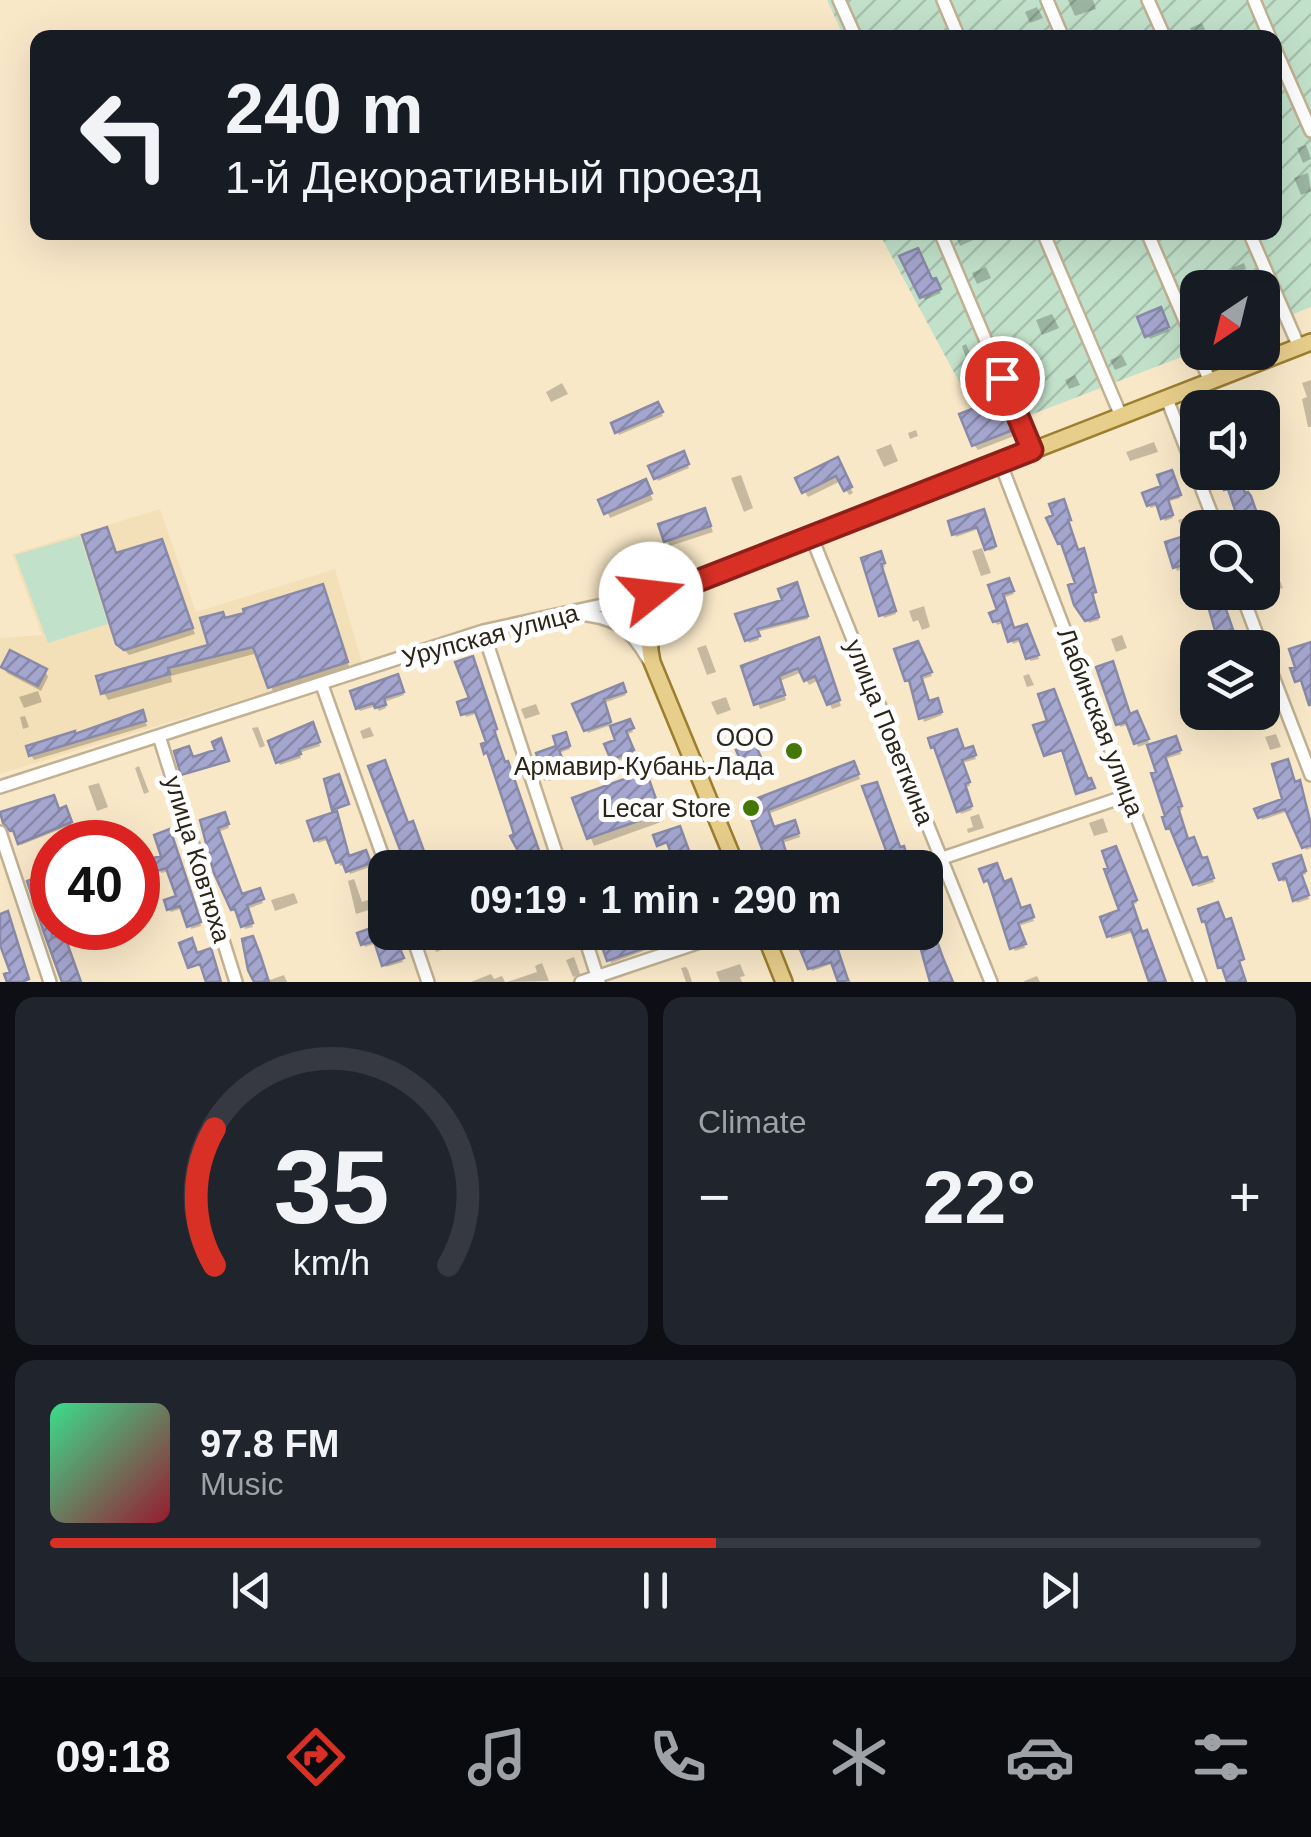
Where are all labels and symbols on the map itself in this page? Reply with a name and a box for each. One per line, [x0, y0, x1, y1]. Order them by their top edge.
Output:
north arrow [1180, 270, 1280, 370]
pin [960, 336, 1045, 421]
position arrow [599, 542, 703, 646]
street label: Урупская улица [399, 598, 581, 672]
street label: Лабинская улица [1052, 624, 1150, 820]
street label: улица Поветкина [840, 635, 940, 829]
place label: ООО Армавир-Кубань-Лада [514, 723, 774, 780]
marker: ООО Армавир-Кубань-Лада [783, 740, 805, 762]
street label: улица Ковтюха [159, 772, 237, 946]
place label: Lecar Store [602, 794, 731, 822]
marker: Lecar Store [740, 797, 762, 819]
speed limit sign: 40 [30, 820, 160, 950]

